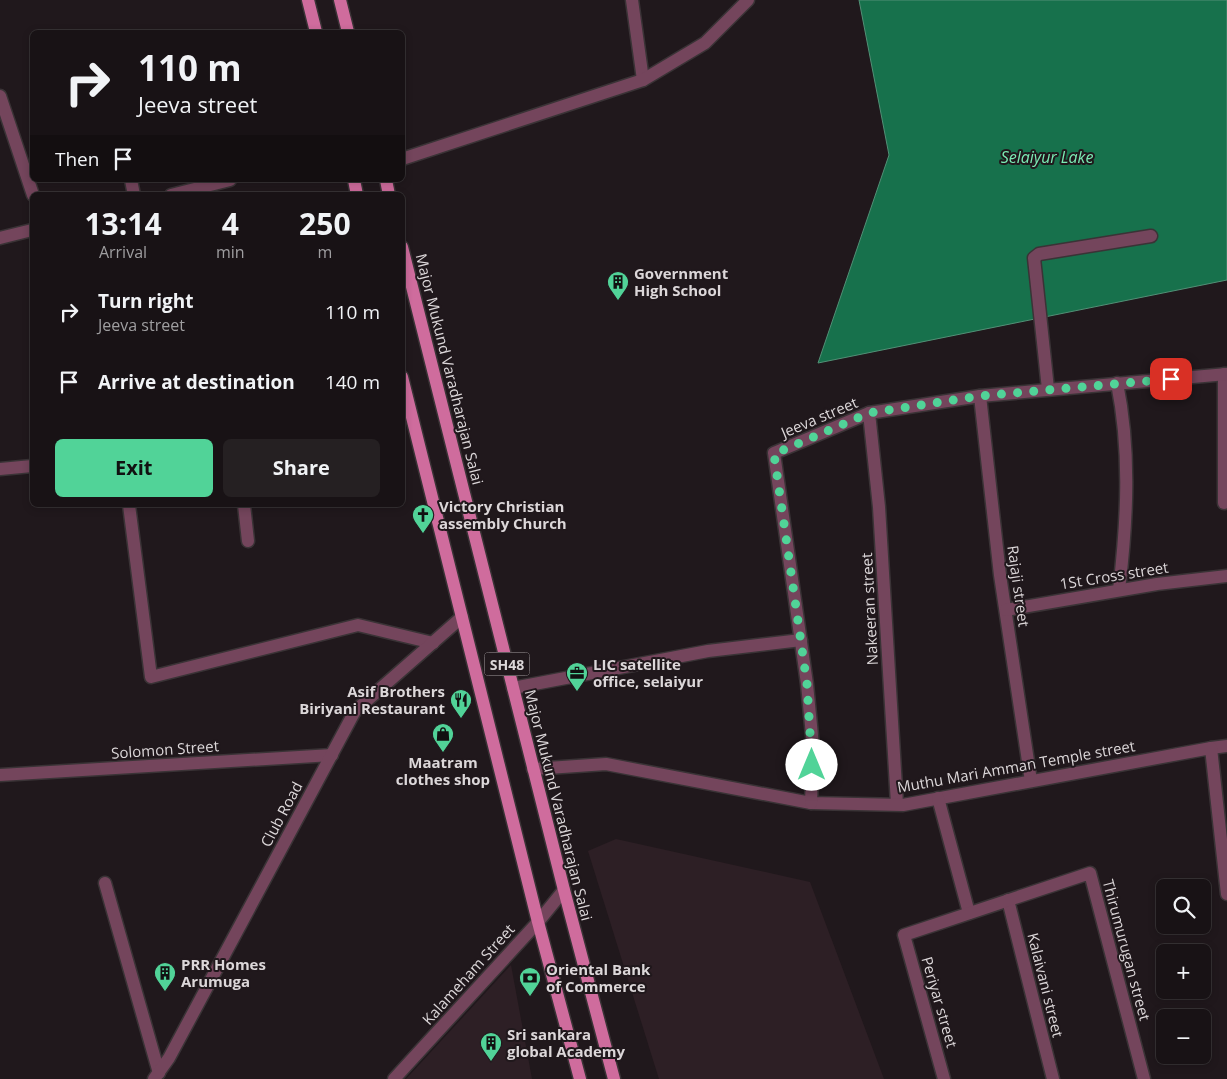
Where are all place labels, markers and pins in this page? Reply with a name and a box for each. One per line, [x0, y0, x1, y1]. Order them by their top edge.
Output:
place label: Government High School [634, 263, 729, 300]
building icon: Government High School [606, 270, 630, 301]
pin [1150, 358, 1192, 400]
place label: Victory Christian assembly Church [439, 496, 567, 533]
church icon: Victory Christian assembly Church [411, 503, 435, 534]
place label: LIC satellite office, selaiyur [593, 654, 703, 691]
office icon: LIC satellite office, selaiyur [565, 661, 589, 692]
place label: Asif Brothers Biriyani Restaurant [299, 681, 445, 718]
restaurant icon: Asif Brothers Biriyani Restaurant [449, 688, 473, 719]
shop icon: Maatram clothes shop [431, 722, 455, 753]
place label: Maatram clothes shop [396, 752, 490, 789]
place label: PRR Homes Arumuga [181, 954, 266, 991]
place label: Oriental Bank of Commerce [546, 959, 651, 996]
building icon: PRR Homes Arumuga [153, 961, 177, 992]
bank icon: Oriental Bank of Commerce [518, 966, 542, 997]
place label: Sri sankara global Academy [507, 1024, 626, 1061]
building icon: Sri sankara global Academy [479, 1031, 503, 1062]

